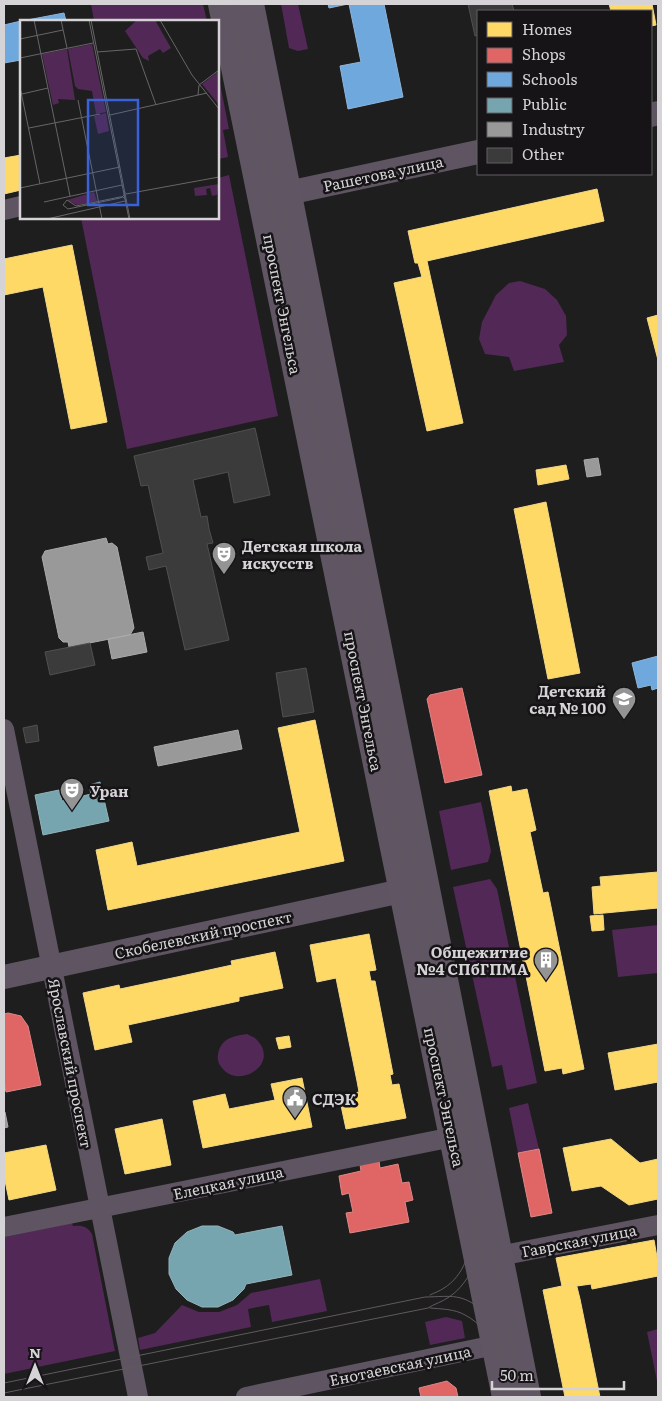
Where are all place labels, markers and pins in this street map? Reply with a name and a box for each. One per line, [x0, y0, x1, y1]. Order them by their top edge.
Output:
place label: Детская школа искусств [242, 534, 363, 574]
theatre icon: Детская школа искусств [211, 541, 237, 575]
place label: Детский сад № 100 [529, 679, 606, 719]
school or university icon: Детский сад № 100 [611, 686, 637, 720]
theatre icon: Уран [59, 777, 85, 811]
place label: Уран [90, 779, 129, 802]
place label: Общежитие №4 СПбГПМА [416, 940, 529, 980]
building icon: Общежитие №4 СПбГПМА [533, 947, 559, 981]
public building icon: СДЭК [282, 1085, 308, 1119]
place label: СДЭК [312, 1087, 357, 1110]

